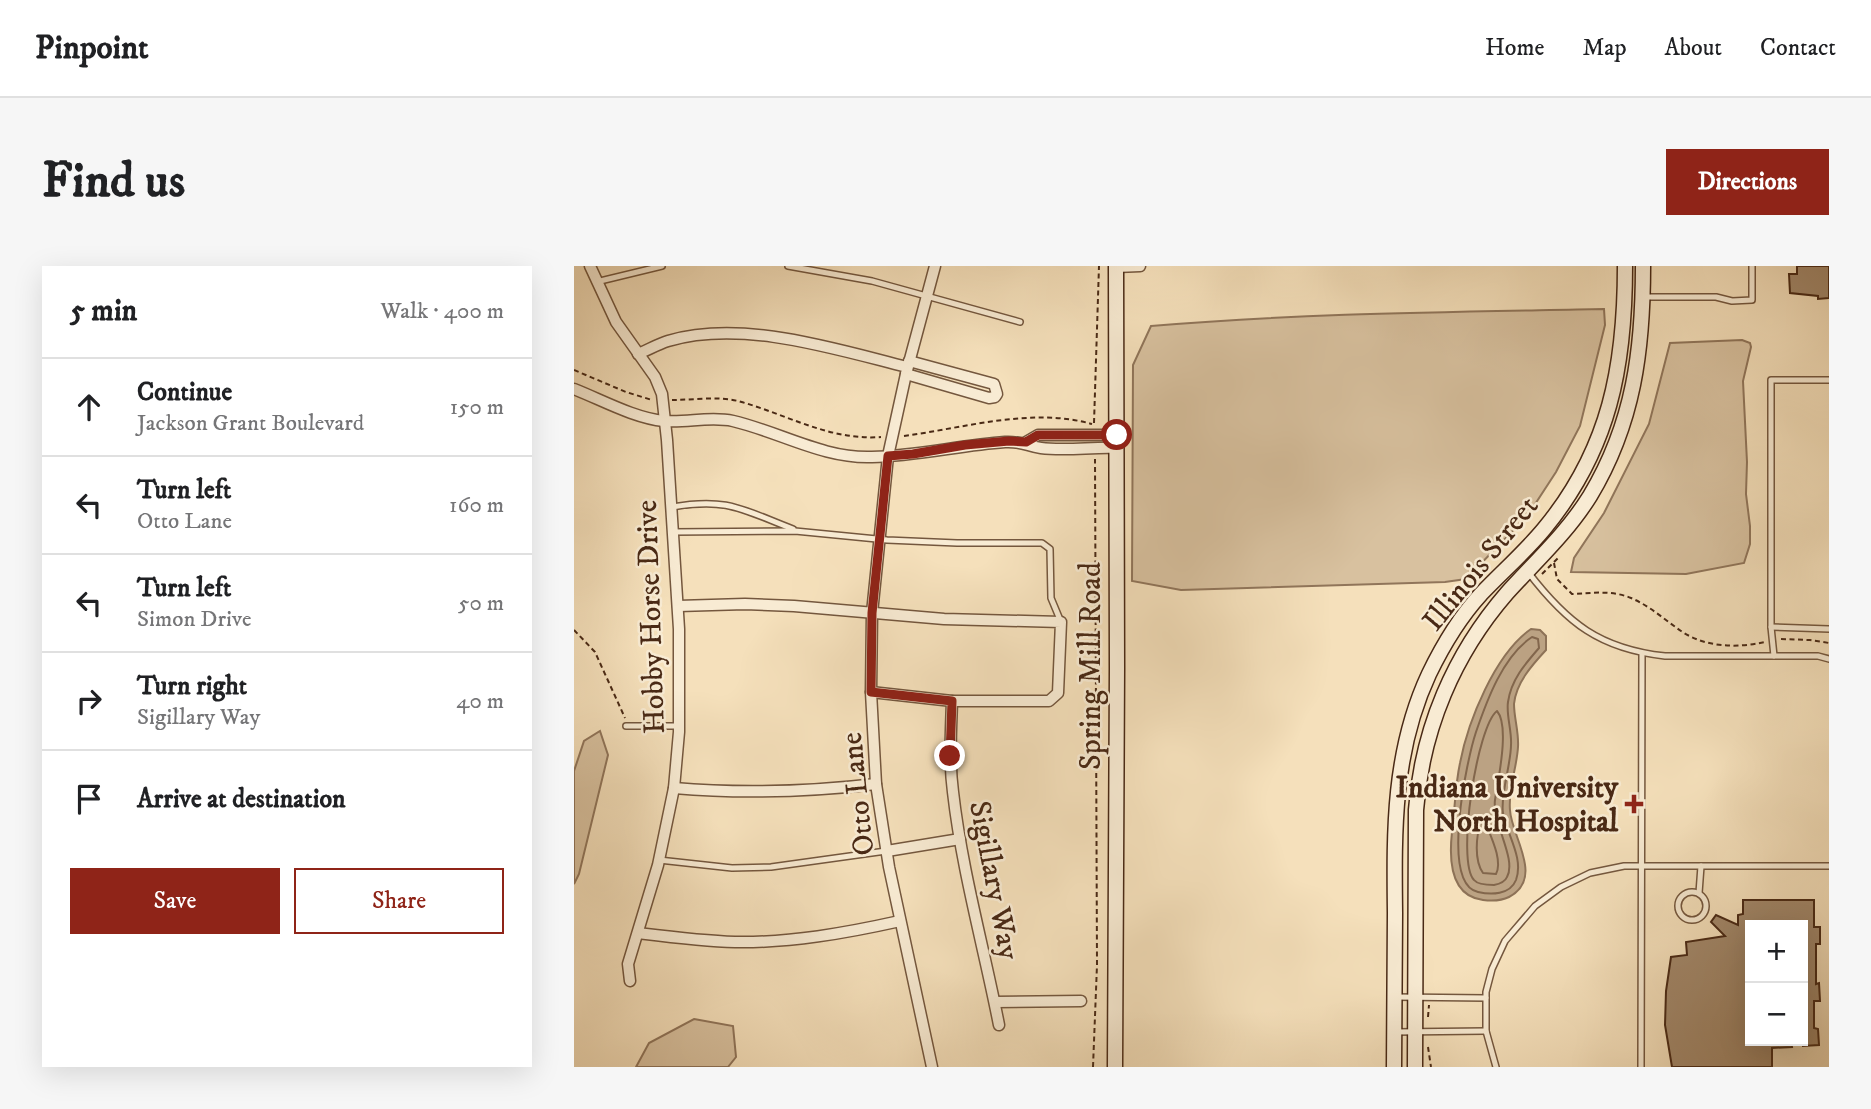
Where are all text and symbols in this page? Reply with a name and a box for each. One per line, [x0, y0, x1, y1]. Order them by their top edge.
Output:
text: Pinpoint [35, 28, 149, 69]
text: Home [1485, 33, 1544, 63]
text: Map [1582, 33, 1627, 63]
text: About [1665, 33, 1722, 63]
text: Contact [1760, 33, 1836, 63]
button: Directions [1666, 149, 1829, 215]
text: Find us [42, 151, 185, 213]
text: 5 min [70, 293, 137, 330]
text: Walk · 400 m [381, 297, 504, 326]
text: Continue [137, 376, 232, 409]
icon: ahead [70, 388, 108, 426]
text: 150 m [450, 393, 504, 422]
text: Jackson Grant Boulevard [137, 409, 364, 438]
route start [1101, 419, 1132, 450]
text: Turn left [137, 474, 231, 507]
icon: left [70, 486, 108, 524]
street label: Illinois Street [1415, 489, 1547, 639]
text: 160 m [449, 491, 504, 520]
street label: Hobby Horse Drive [629, 499, 674, 735]
text: Otto Lane [137, 507, 232, 536]
street label: Spring Mill Road [1073, 562, 1110, 770]
text: Turn left [137, 572, 231, 605]
icon: left [70, 584, 108, 622]
text: 50 m [458, 589, 504, 618]
text: Simon Drive [137, 605, 252, 634]
text: Turn right [137, 670, 247, 703]
icon: right [70, 682, 108, 720]
text: 40 m [456, 687, 504, 716]
text: Sigillary Way [137, 703, 260, 732]
street label: Otto Lane [834, 730, 883, 857]
route end [934, 740, 965, 771]
place label: Indiana University North Hospital [1396, 770, 1619, 841]
icon: arrive [70, 780, 108, 818]
text: Arrive at destination [137, 783, 346, 816]
marker: Indiana University North Hospital [1624, 794, 1644, 814]
street label: Sigillary Way [960, 798, 1027, 964]
button: Save [70, 868, 280, 934]
button: Share [294, 868, 504, 934]
map controls [1745, 920, 1808, 1046]
button: + [1745, 920, 1808, 983]
button: − [1745, 983, 1808, 1046]

